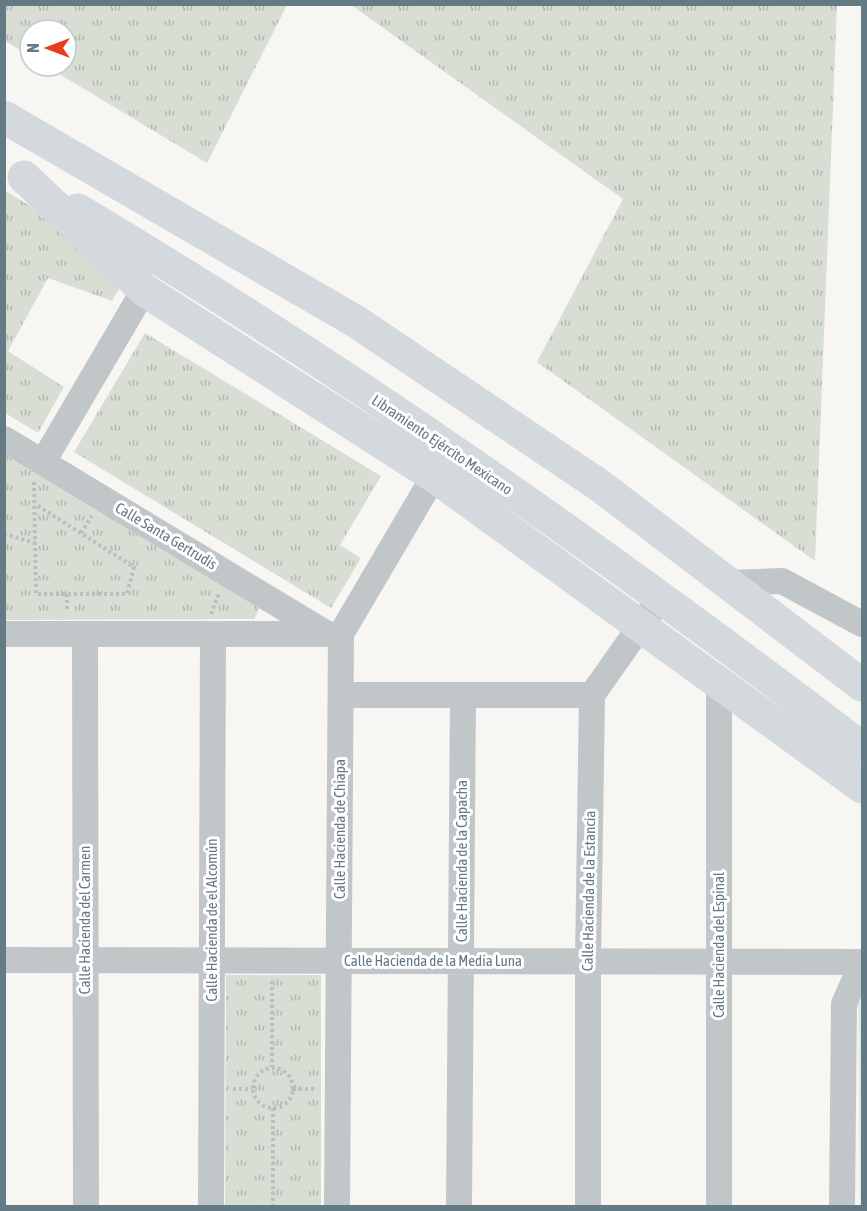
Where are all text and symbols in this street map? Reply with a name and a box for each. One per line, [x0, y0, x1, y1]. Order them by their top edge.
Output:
north arrow [18, 18, 78, 78]
text: N [24, 43, 42, 53]
street label: Libramiento Ejército Mexicano [369, 391, 516, 498]
street label: Calle Santa Gertrudis [113, 499, 220, 573]
street label: Calle Hacienda de Chiapa [331, 759, 348, 899]
street label: Calle Hacienda de la Capacha [453, 780, 470, 942]
street label: Calle Hacienda de la Estancia [579, 811, 598, 971]
street label: Calle Hacienda de el Alcomún [203, 838, 220, 1002]
street label: Calle Hacienda del Carmen [76, 846, 93, 994]
street label: Calle Hacienda del Espinal [710, 872, 727, 1018]
street label: Calle Hacienda de la Media Luna [344, 952, 522, 969]

